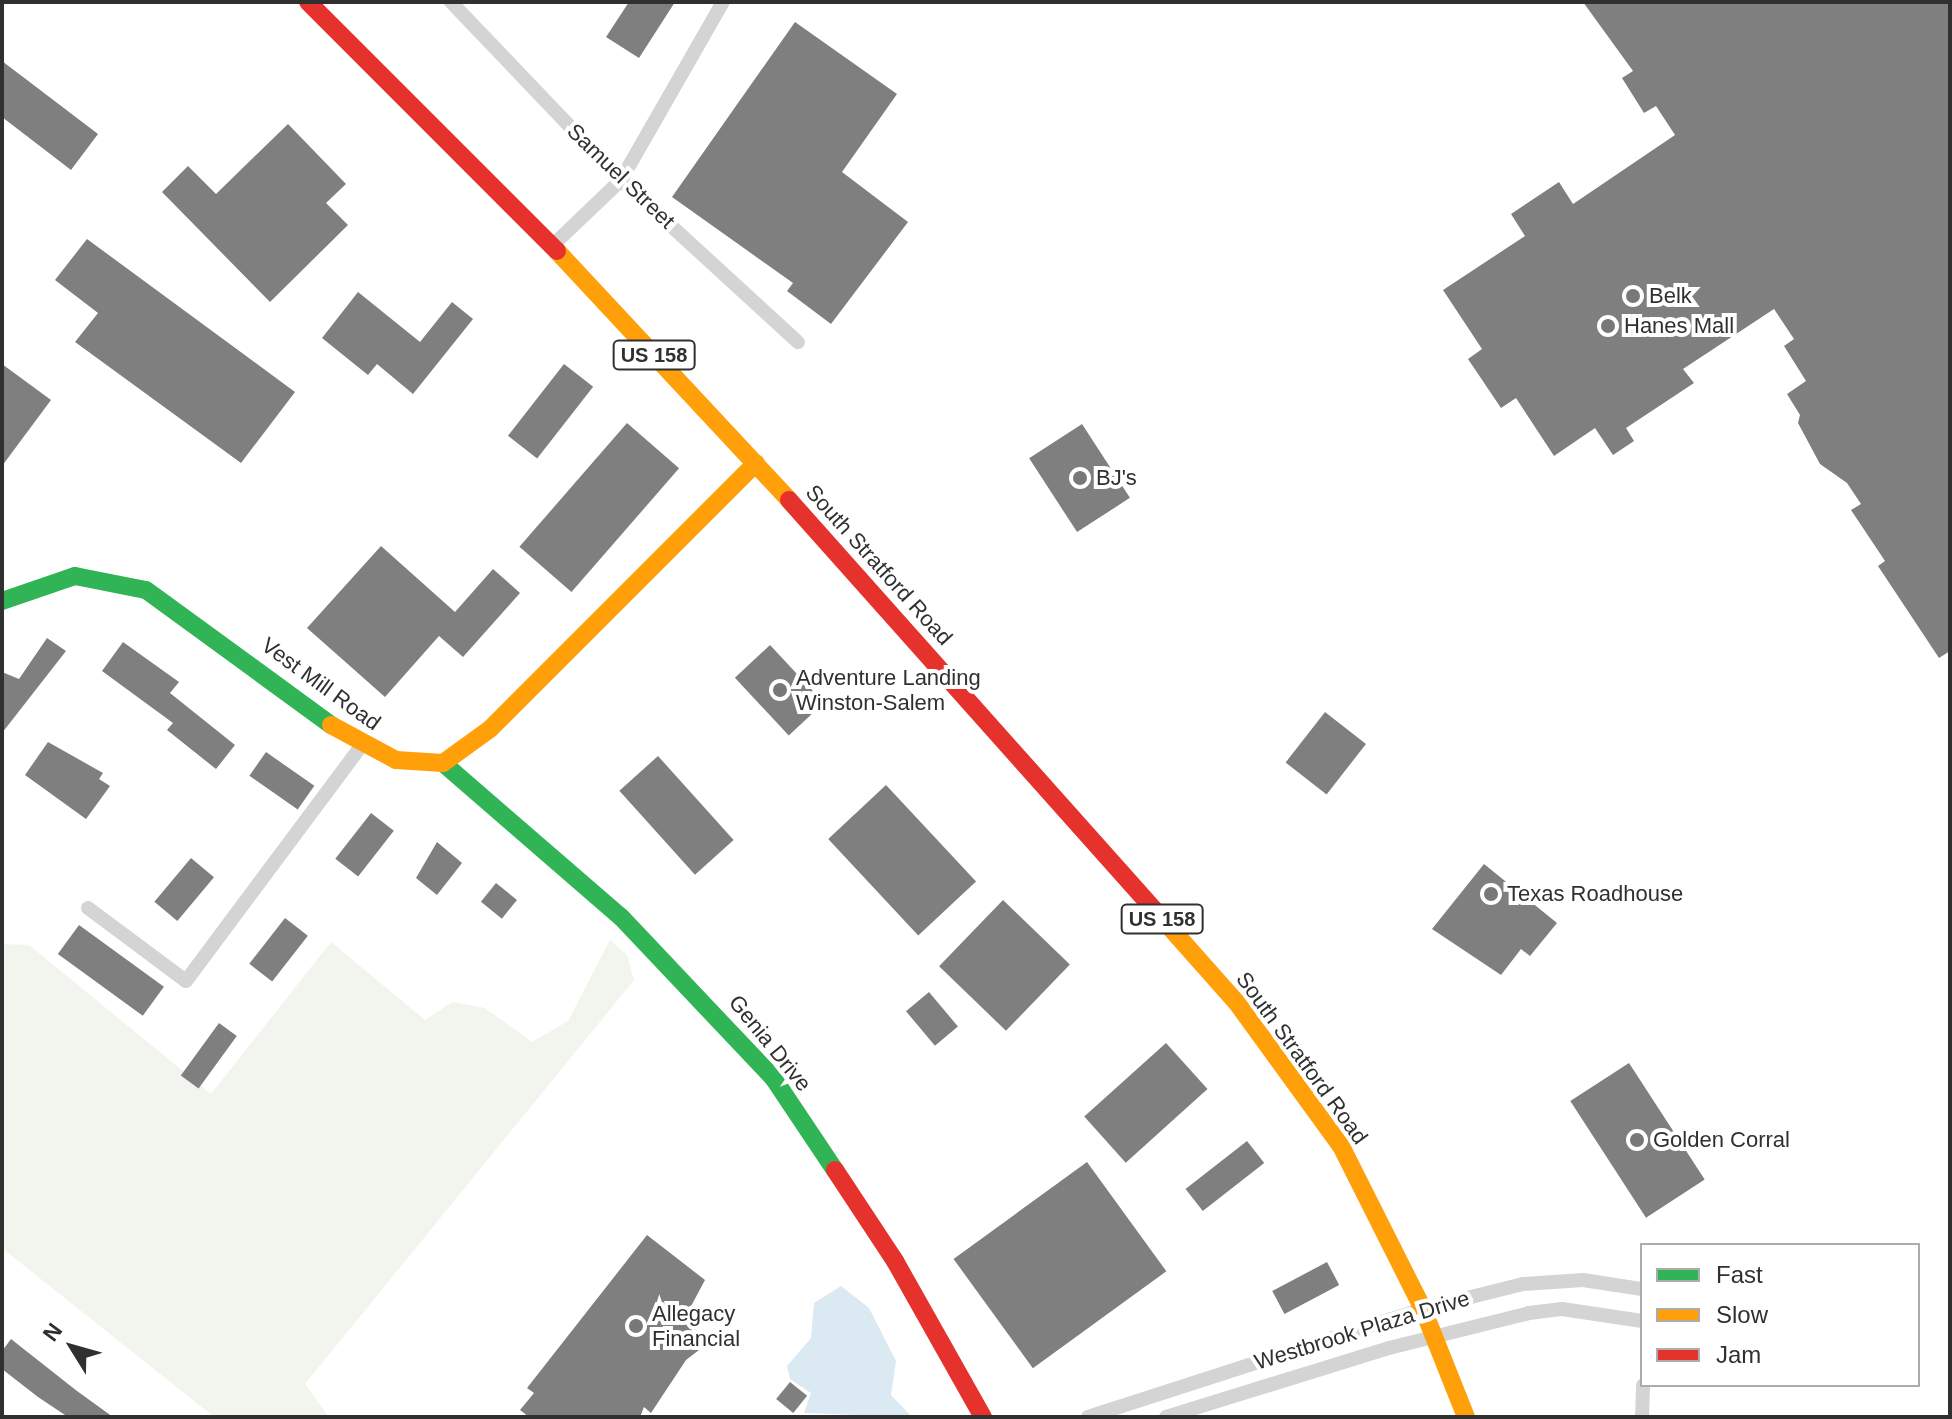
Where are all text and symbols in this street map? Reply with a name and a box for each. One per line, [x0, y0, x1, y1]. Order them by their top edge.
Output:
street label: Samuel Street [562, 118, 680, 234]
place label: Belk [1649, 283, 1692, 309]
marker: Belk [1624, 287, 1642, 305]
place label: Hanes Mall [1624, 313, 1734, 339]
marker: Hanes Mall [1599, 317, 1617, 335]
road number: US 158 [612, 339, 696, 371]
place label: BJ's [1096, 465, 1137, 491]
marker: BJ's [1071, 469, 1089, 487]
street label: South Stratford Road [800, 479, 958, 651]
street label: Vest Mill Road [256, 632, 386, 736]
place label: Adventure Landing Winston-Salem [796, 664, 981, 716]
marker: Adventure Landing Winston-Salem [771, 681, 789, 699]
place label: Texas Roadhouse [1507, 881, 1683, 907]
marker: Texas Roadhouse [1482, 885, 1500, 903]
road number: US 158 [1120, 903, 1204, 935]
street label: South Stratford Road [1231, 967, 1373, 1149]
street label: Genia Drive [723, 990, 817, 1096]
place label: Golden Corral [1653, 1127, 1790, 1153]
marker: Golden Corral [1628, 1131, 1646, 1149]
legend [1640, 1243, 1920, 1387]
text: Fast [1716, 1261, 1763, 1288]
street label: Westbrook Plaza Drive [1251, 1285, 1473, 1375]
place label: Allegacy Financial [652, 1300, 740, 1352]
text: Slow [1716, 1301, 1768, 1328]
north arrow [32, 1307, 112, 1387]
marker: Allegacy Financial [627, 1317, 645, 1335]
text: N [38, 1318, 67, 1346]
text: Jam [1716, 1341, 1761, 1368]

